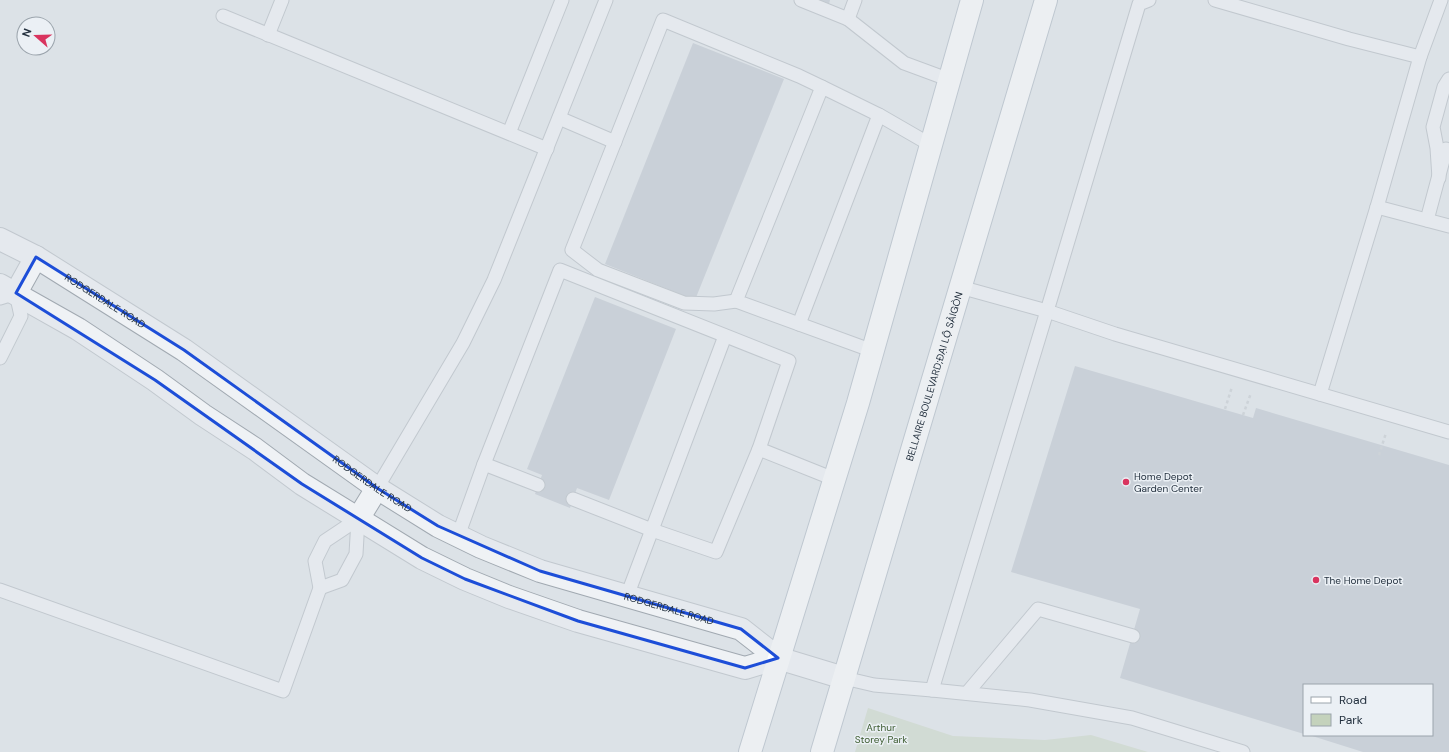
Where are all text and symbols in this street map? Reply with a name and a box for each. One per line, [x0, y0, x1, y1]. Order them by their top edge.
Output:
north arrow [16, 16, 56, 56]
text: N [19, 26, 35, 39]
street label: RODGERDALE ROAD [62, 270, 148, 331]
street label: BELLAIRE BOULEVARD;ĐẠI LỘ SÀIGÒN [903, 290, 965, 462]
street label: RODGERDALE ROAD [330, 452, 415, 515]
place label: Home Depot Garden Center [1134, 470, 1203, 495]
marker: Home Depot Garden Center [1121, 477, 1131, 487]
place label: The Home Depot [1324, 574, 1402, 587]
marker: The Home Depot [1311, 575, 1321, 585]
street label: RODGERDALE ROAD [622, 589, 716, 627]
legend [1303, 684, 1433, 736]
text: Road [1339, 692, 1367, 708]
text: Park [1339, 712, 1363, 728]
park label: Arthur Storey Park [855, 721, 907, 746]

